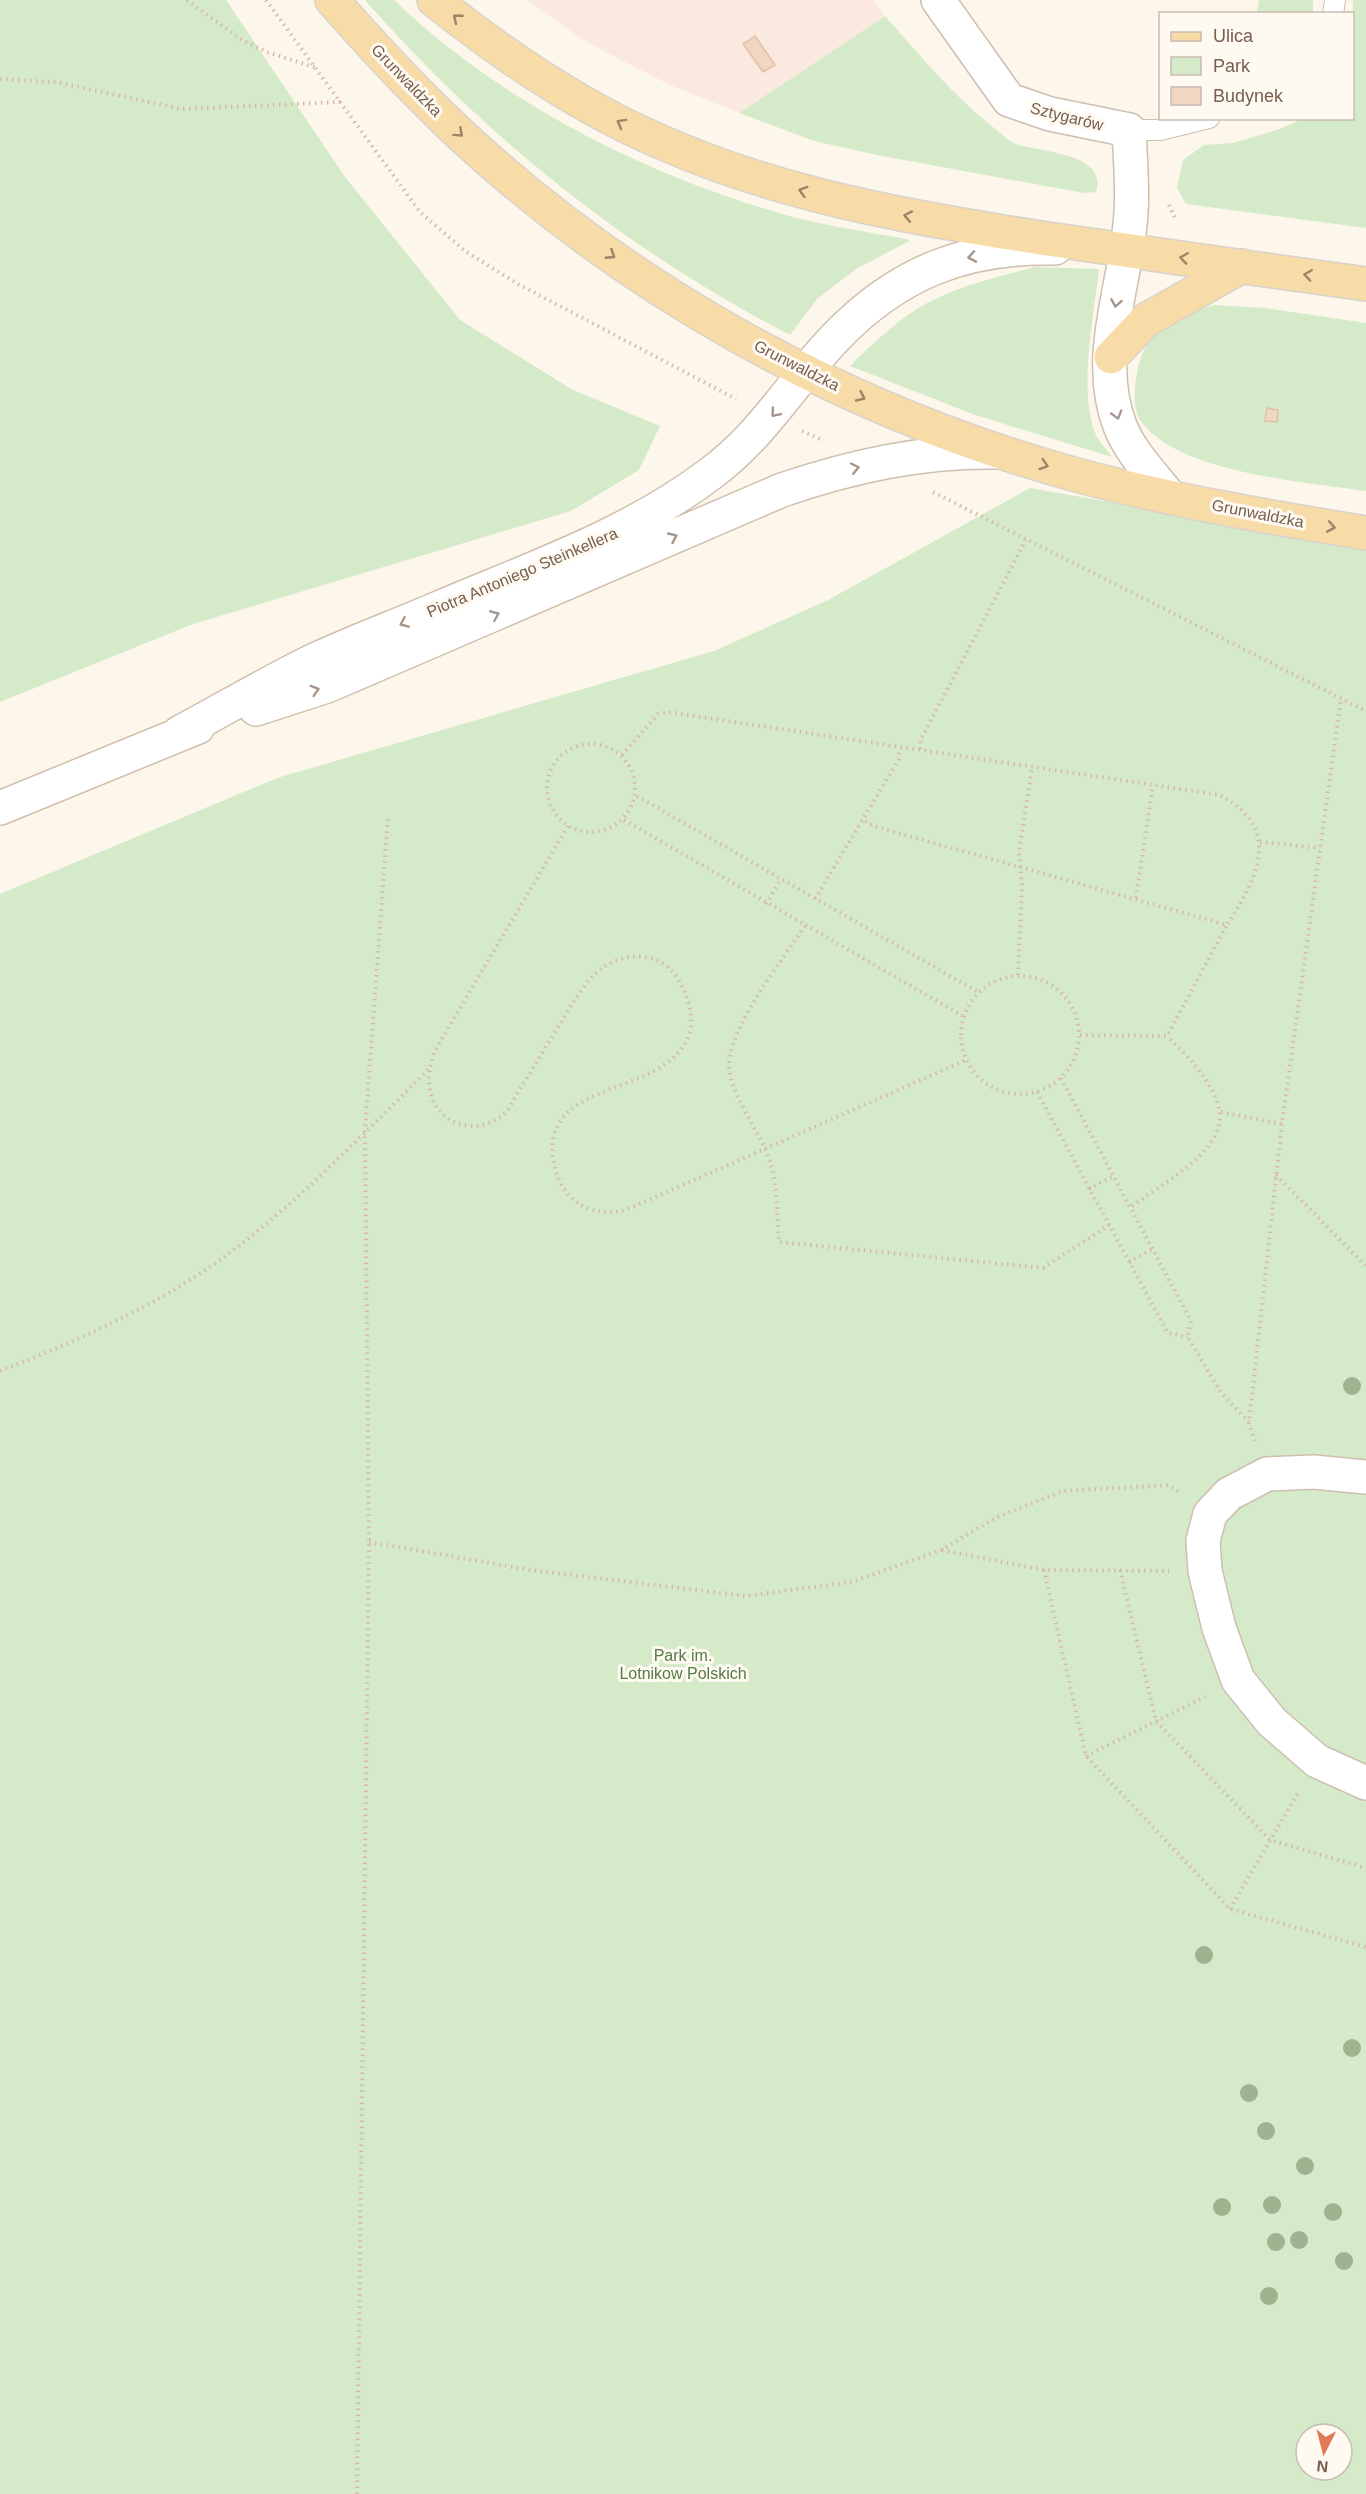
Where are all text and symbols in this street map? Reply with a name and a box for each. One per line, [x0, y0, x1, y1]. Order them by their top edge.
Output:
legend [1159, 12, 1354, 120]
one-way arrow [453, 15, 464, 26]
text: Ulica [1213, 26, 1254, 46]
street label: Grunwaldzka [368, 41, 445, 120]
text: Park [1213, 56, 1251, 76]
text: Budynek [1213, 86, 1284, 106]
street label: Sztygarów [1029, 99, 1106, 134]
one-way arrow [617, 119, 627, 130]
one-way arrow [453, 126, 463, 137]
one-way arrow [798, 186, 808, 199]
one-way arrow [903, 210, 913, 223]
one-way arrow [604, 248, 615, 259]
one-way arrow [967, 250, 977, 263]
one-way arrow [1179, 253, 1188, 265]
one-way arrow [1303, 270, 1313, 282]
one-way arrow [1110, 298, 1123, 308]
street label: Grunwaldzka [751, 337, 842, 394]
one-way arrow [855, 390, 866, 402]
one-way arrow [771, 406, 782, 417]
one-way arrow [1110, 409, 1122, 420]
one-way arrow [1038, 457, 1049, 470]
one-way arrow [850, 462, 860, 475]
street label: Grunwaldzka [1210, 496, 1305, 531]
one-way arrow [1326, 520, 1336, 533]
street label: Piotra Antoniego Steinkellera [424, 524, 620, 620]
one-way arrow [667, 532, 678, 544]
one-way arrow [488, 610, 499, 622]
one-way arrow [399, 616, 410, 628]
one-way arrow [309, 685, 320, 697]
park label: Park im. Lotnikow Polskich [619, 1647, 747, 1682]
north arrow [1294, 2422, 1354, 2482]
text: N [1316, 2457, 1329, 2475]

